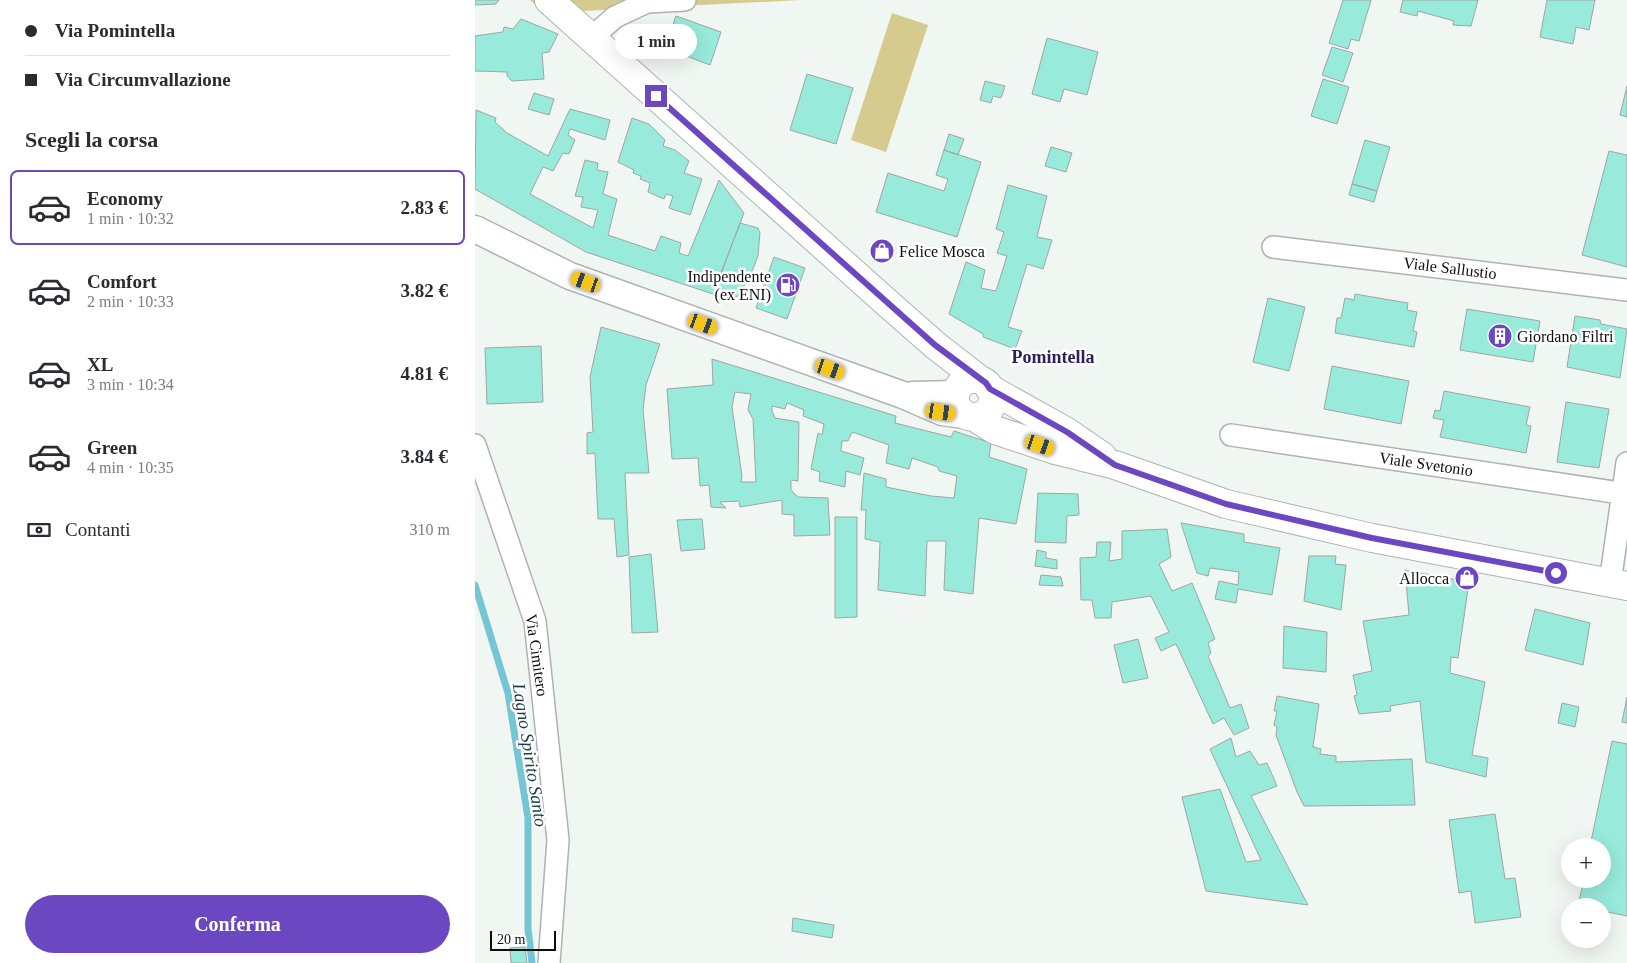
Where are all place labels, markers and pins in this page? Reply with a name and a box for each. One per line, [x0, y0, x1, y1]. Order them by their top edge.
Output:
shop icon: Felice Mosca [869, 238, 895, 264]
place label: Felice Mosca [899, 243, 985, 260]
place label: Indipendente (ex ENI) [687, 268, 771, 304]
fuel station icon: Indipendente (ex ENI) [775, 272, 801, 298]
building icon: Giordano Filtri [1487, 323, 1513, 349]
place label: Giordano Filtri [1517, 328, 1614, 345]
shop icon: Allocca [1454, 565, 1480, 591]
place label: Allocca [1399, 570, 1449, 587]

